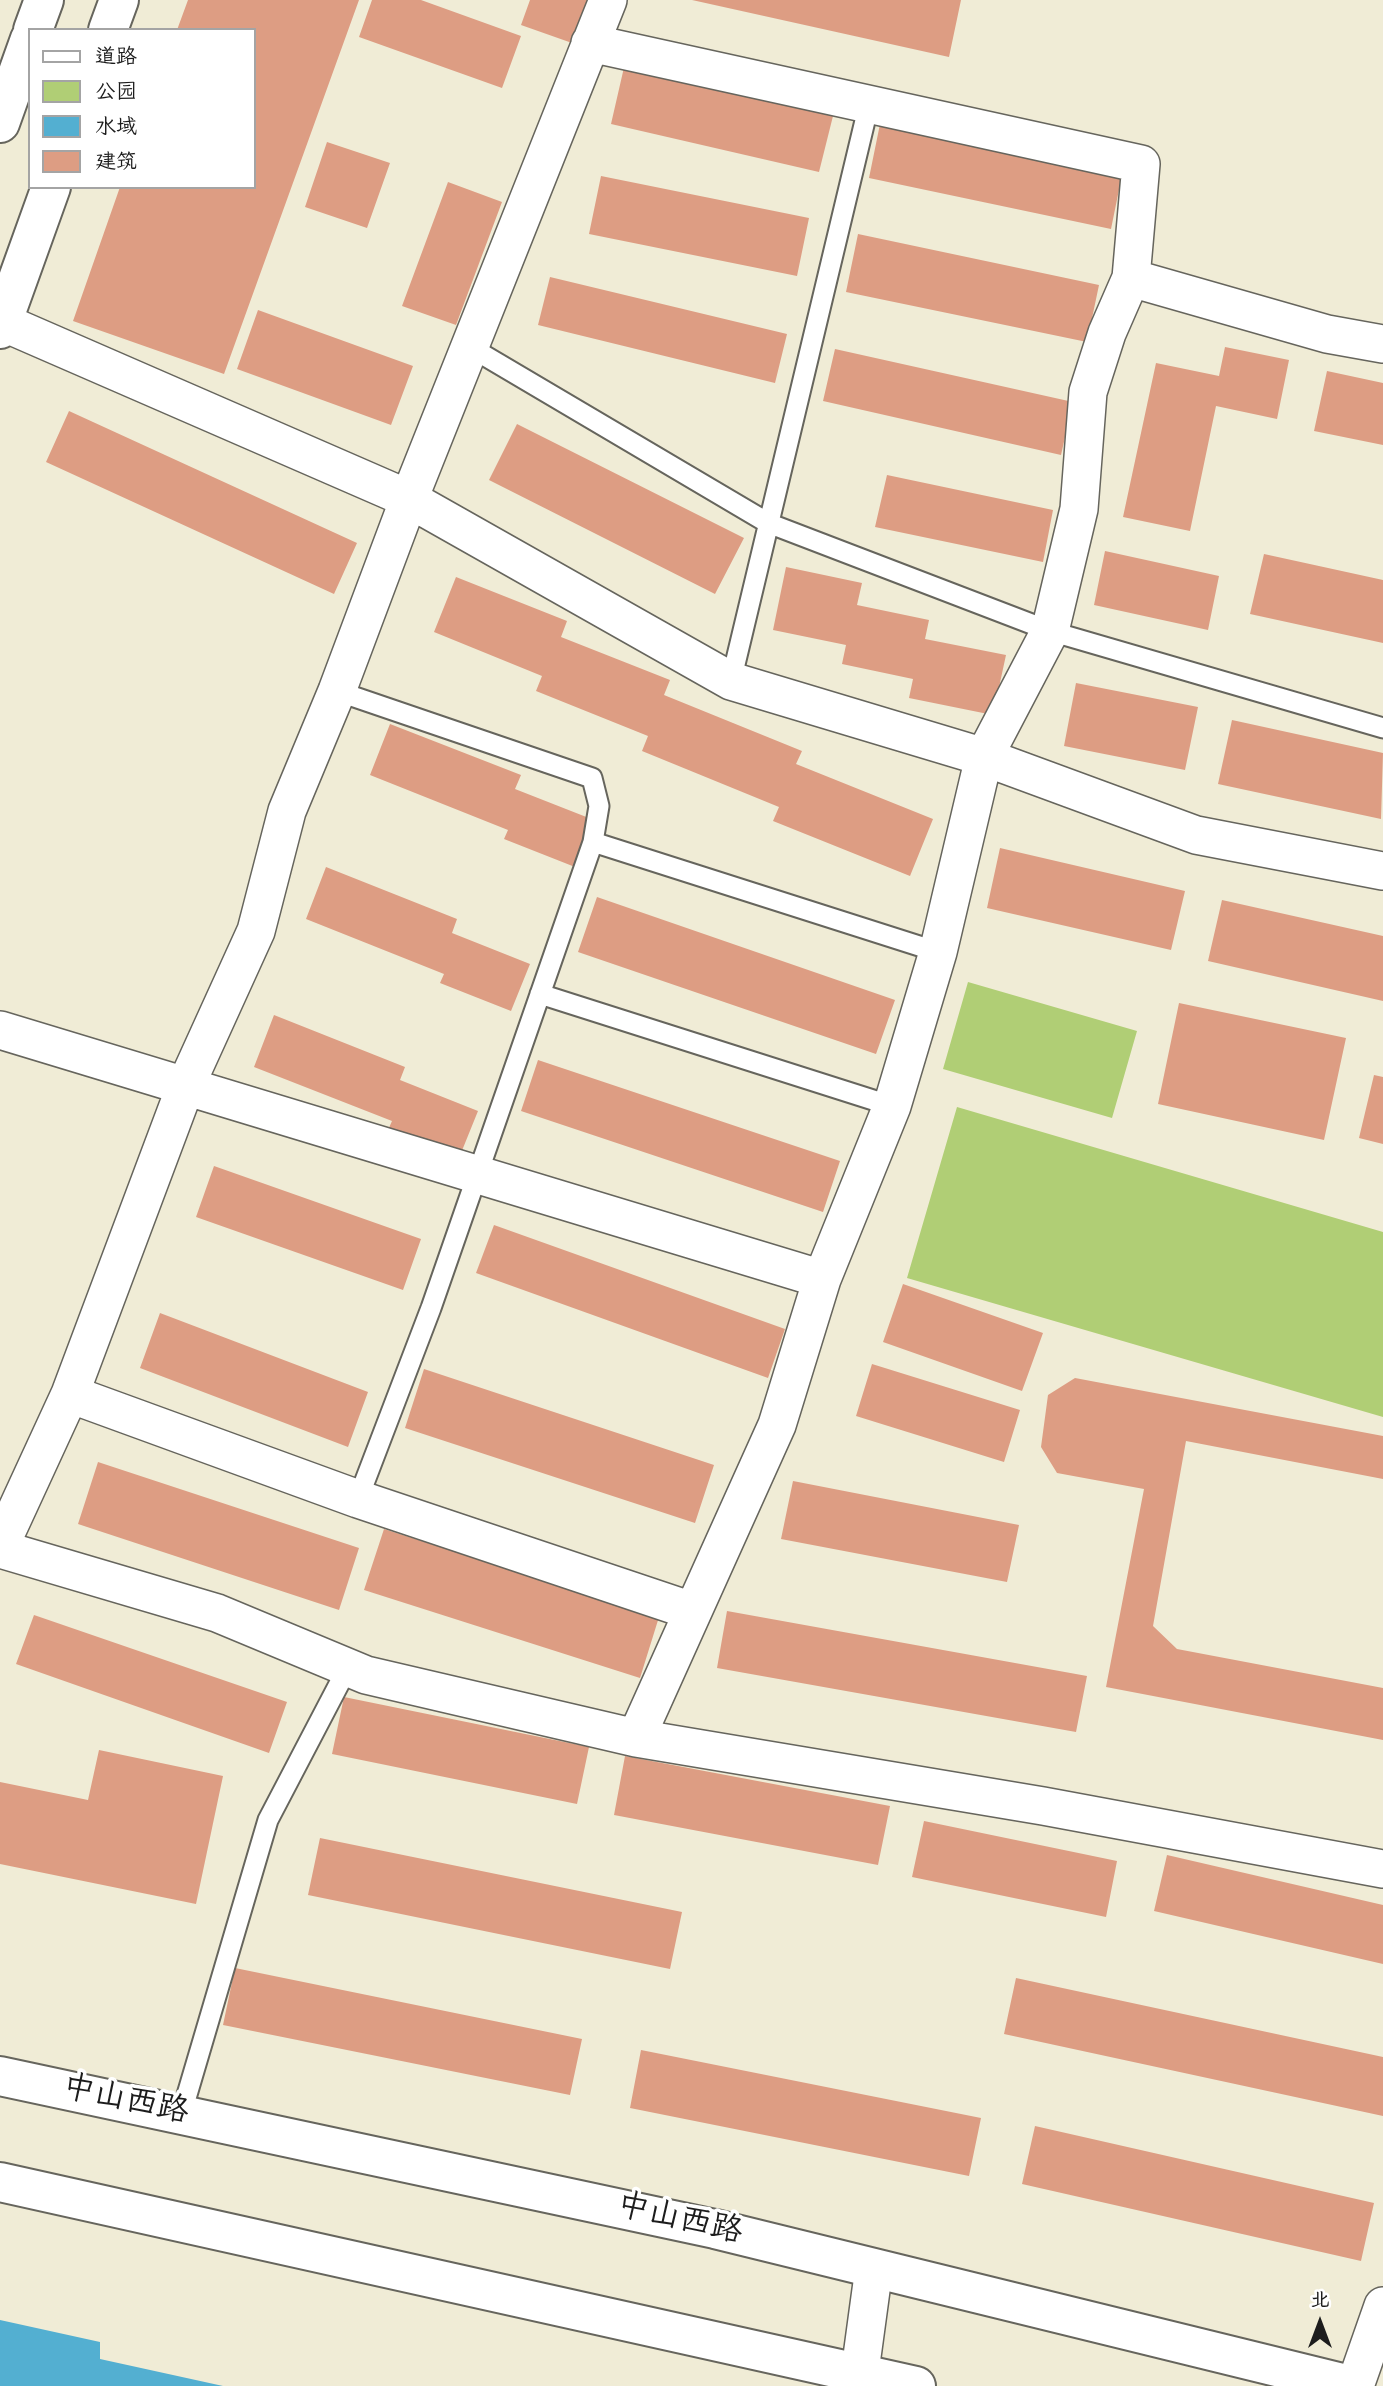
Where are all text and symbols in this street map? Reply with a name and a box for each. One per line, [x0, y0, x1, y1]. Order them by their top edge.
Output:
legend [28, 28, 256, 189]
text: 道路 [95, 43, 137, 73]
text: 公园 [95, 78, 137, 108]
text: 水域 [95, 113, 137, 143]
text: 建筑 [95, 148, 137, 178]
street label: 中山西路 [58, 2071, 192, 2135]
street label: 中山西路 [612, 2189, 746, 2255]
north arrow [1285, 2288, 1355, 2358]
text: 北 [1310, 2288, 1330, 2315]

